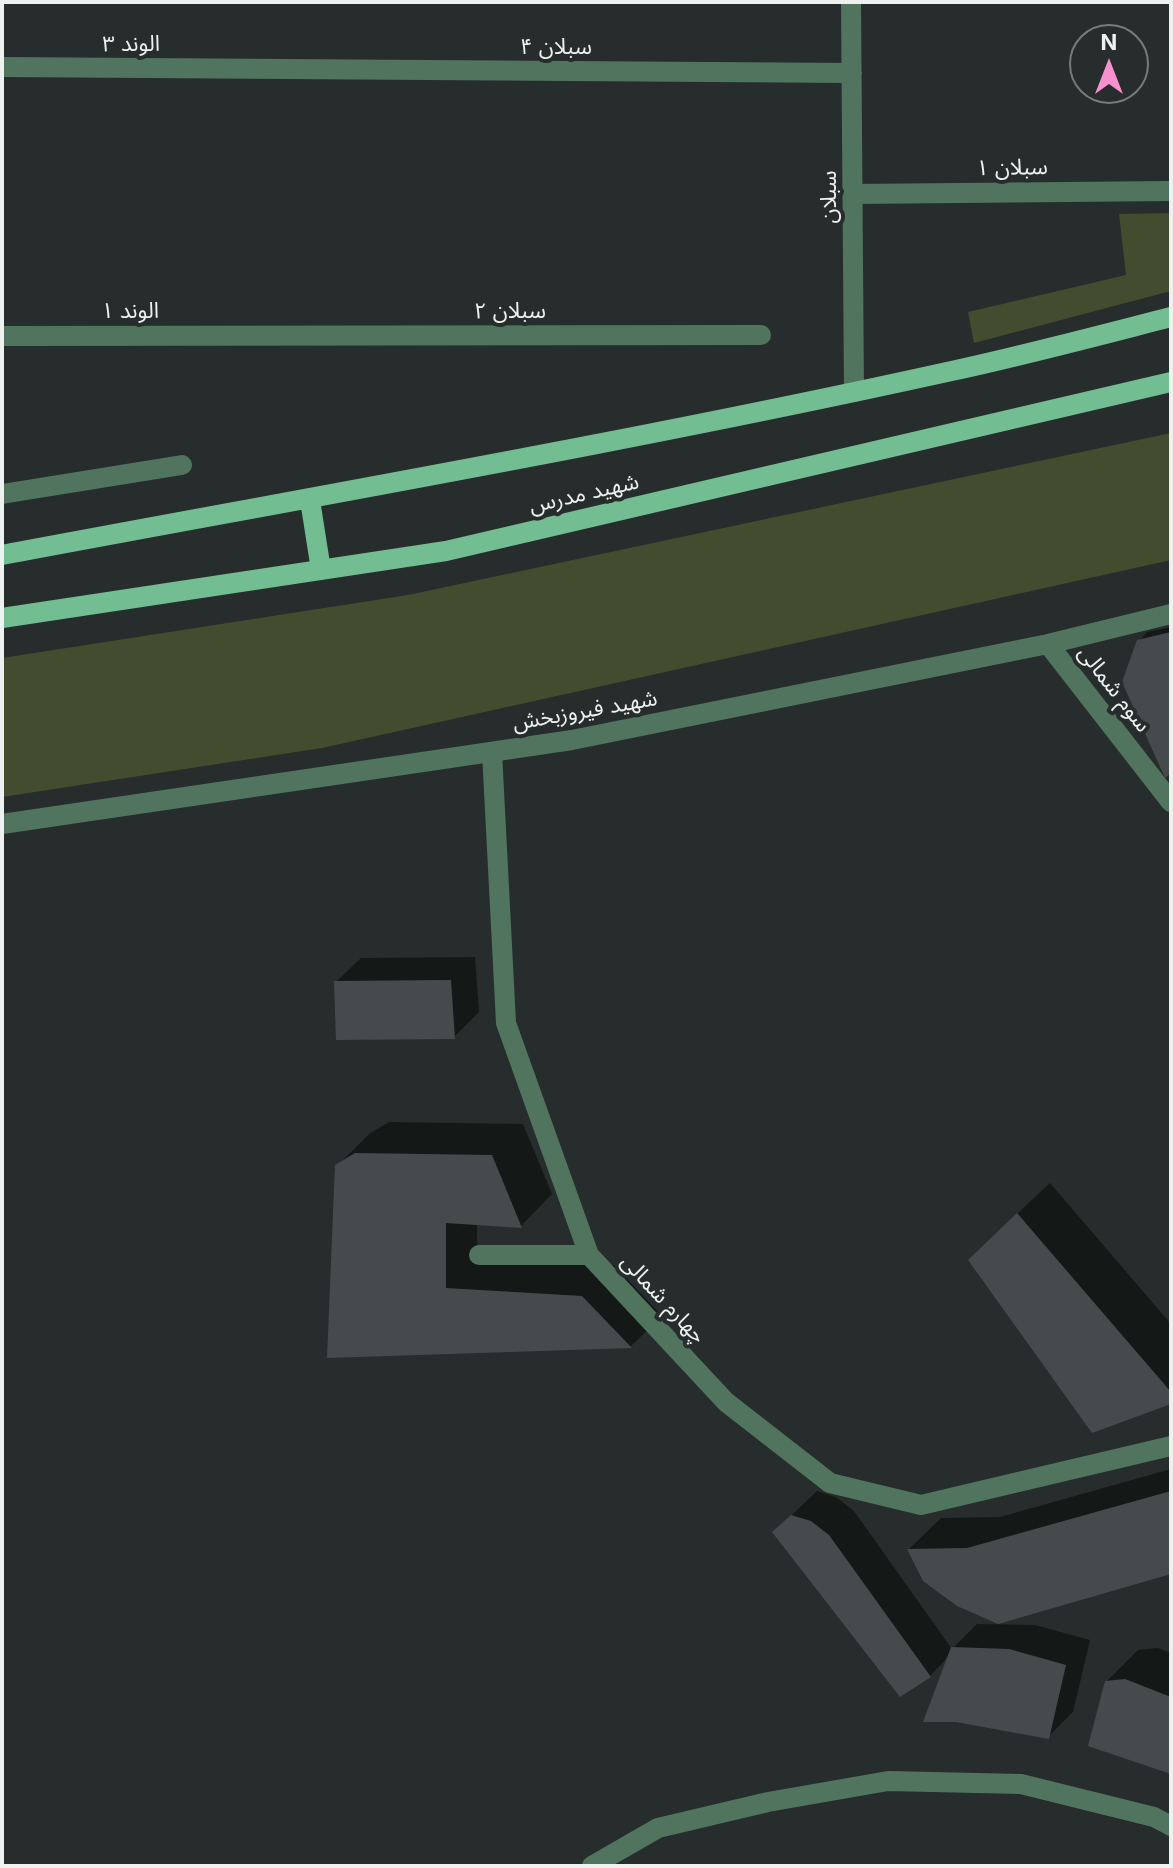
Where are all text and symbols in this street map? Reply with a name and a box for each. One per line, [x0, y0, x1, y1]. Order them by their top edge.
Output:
north arrow [1069, 24, 1149, 104]
text: N [1101, 29, 1117, 55]
street label: الوند ۳ [102, 31, 160, 57]
street label: سبلان ۴ [520, 34, 592, 60]
street label: سبلان ۱ [976, 154, 1048, 182]
street label: سبلان [816, 170, 842, 224]
street label: الوند ۱ [101, 298, 159, 324]
street label: سبلان ۲ [474, 298, 546, 324]
street label: شهید مدرس [527, 469, 641, 519]
street label: سوم شمالی [1072, 640, 1156, 738]
street label: شهید فیروزبخش [511, 685, 659, 737]
street label: چهارم شمالی [615, 1249, 711, 1349]

